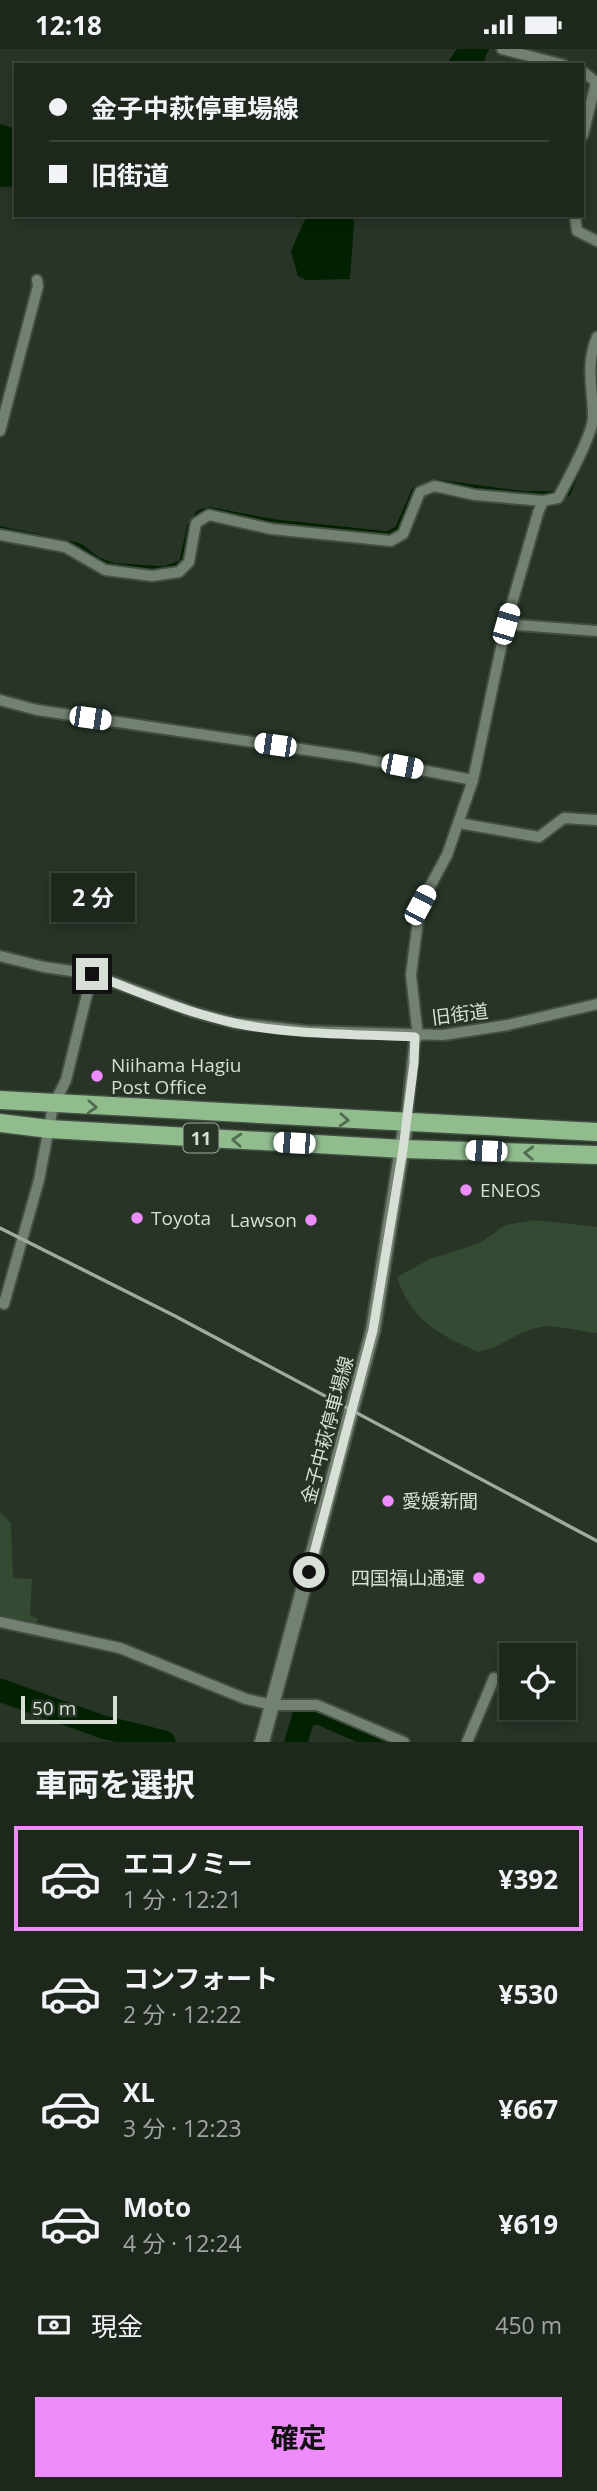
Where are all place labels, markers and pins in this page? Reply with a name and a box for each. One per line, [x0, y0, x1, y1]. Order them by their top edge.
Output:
place label: Niihama Hagiu Post Office [111, 1052, 242, 1100]
marker: Niihama Hagiu Post Office [89, 1068, 105, 1084]
place label: ENEOS [480, 1177, 541, 1203]
marker: ENEOS [458, 1182, 474, 1198]
place label: Toyota [151, 1205, 211, 1231]
place label: Lawson [230, 1207, 297, 1233]
marker: Toyota [129, 1210, 145, 1226]
marker: Lawson [303, 1212, 319, 1228]
place label: 愛媛新聞 [402, 1488, 478, 1514]
marker: 愛媛新聞 [380, 1493, 396, 1509]
place label: 四国福山通運 [351, 1565, 465, 1591]
marker: 四国福山通運 [471, 1570, 487, 1586]

